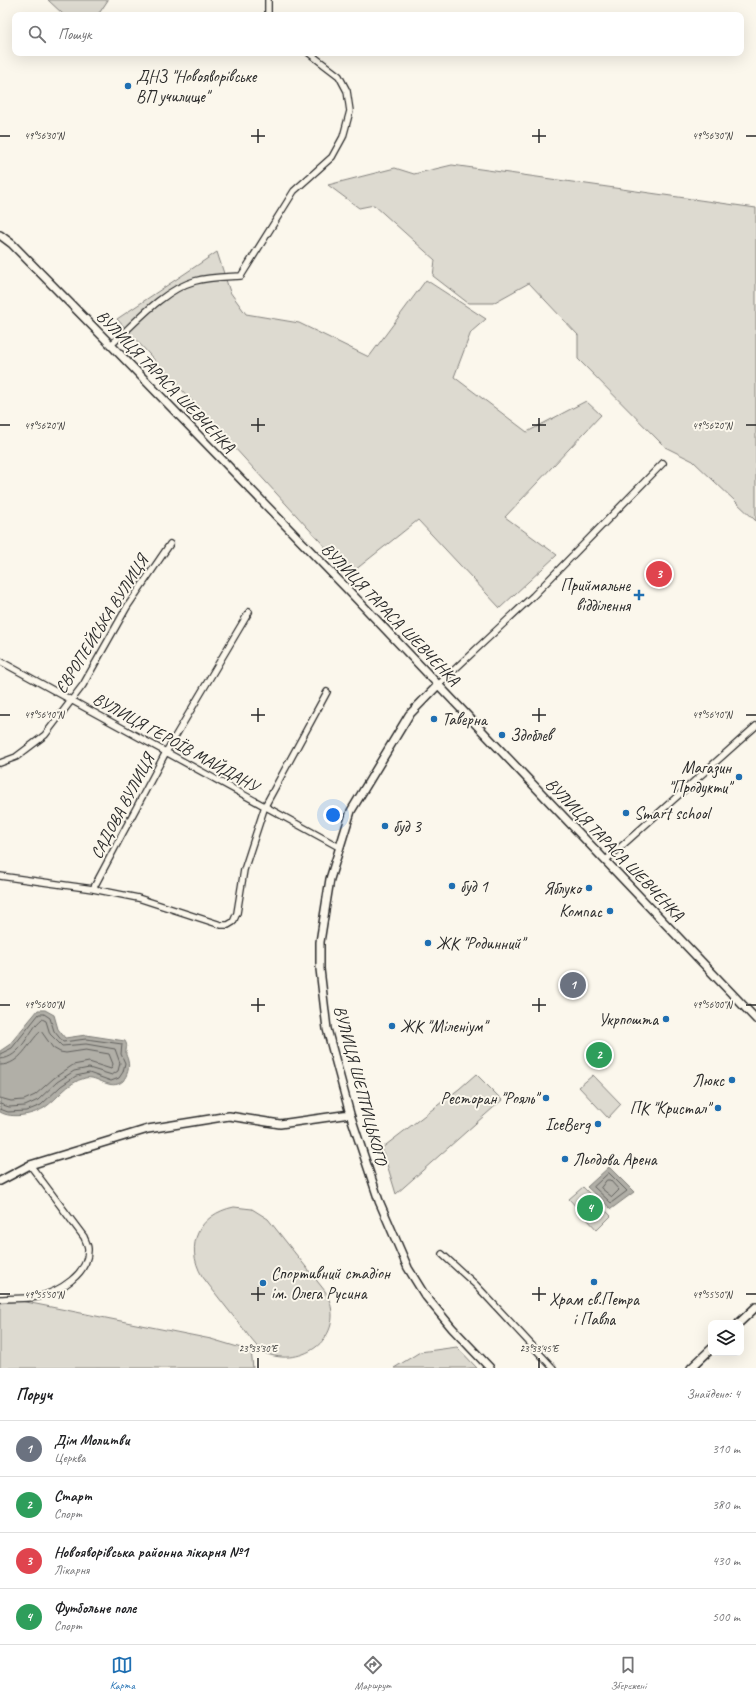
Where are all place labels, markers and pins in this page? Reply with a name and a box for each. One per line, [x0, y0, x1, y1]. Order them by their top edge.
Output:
place label: ДНЗ "Новояворівське ВП училище" [136, 66, 258, 107]
marker: ДНЗ "Новояворівське ВП училище" [123, 81, 133, 91]
pin: 3 [646, 559, 672, 589]
place label: Приймальне відділення [560, 575, 632, 616]
marker: Приймальне відділення [633, 589, 645, 601]
place label: Таверна [442, 709, 489, 730]
marker: Таверна [429, 714, 439, 724]
place label: Здоблев [510, 725, 556, 746]
marker: Здоблев [497, 730, 507, 740]
place label: Магазин "Продукти" [668, 757, 735, 798]
marker: Магазин "Продукти" [734, 772, 744, 782]
place label: Smart school [634, 803, 713, 824]
marker: Smart school [621, 808, 631, 818]
place label: буд 3 [393, 816, 422, 837]
marker: буд 3 [380, 821, 390, 831]
place label: буд 1 [460, 876, 489, 897]
place label: Яблуко [543, 878, 583, 899]
marker: буд 1 [447, 881, 457, 891]
marker: Яблуко [584, 883, 594, 893]
place label: Компас [559, 901, 603, 922]
marker: Компас [605, 906, 615, 916]
place label: ЖК "Родинний" [436, 933, 528, 954]
marker: ЖК "Родинний" [423, 938, 433, 948]
pin: 1 [560, 970, 586, 1000]
place label: Укрпошта [599, 1009, 659, 1030]
marker: Укрпошта [661, 1014, 671, 1024]
place label: ЖК "Міленіум" [400, 1016, 490, 1037]
marker: ЖК "Міленіум" [387, 1021, 397, 1031]
pin: 2 [586, 1040, 612, 1070]
place label: Люкс [693, 1070, 725, 1091]
marker: Люкс [727, 1075, 737, 1085]
place label: Ресторан "Рояль" [441, 1088, 542, 1109]
marker: Ресторан "Рояль" [541, 1093, 551, 1103]
place label: ПК "Кристал" [630, 1098, 714, 1119]
marker: ПК "Кристал" [713, 1103, 723, 1113]
place label: IceBerg [545, 1114, 591, 1135]
marker: IceBerg [593, 1119, 603, 1129]
place label: Льодова Арена [573, 1149, 658, 1170]
marker: Льодова Арена [560, 1154, 570, 1164]
pin: 4 [577, 1193, 603, 1223]
place label: Спортивний стадіон ім. Олега Русина [271, 1263, 391, 1304]
marker: Храм св.Петра і Павла [589, 1277, 599, 1287]
marker: Спортивний стадіон ім. Олега Русина [258, 1278, 268, 1288]
place label: Храм св.Петра і Павла [549, 1289, 640, 1330]

